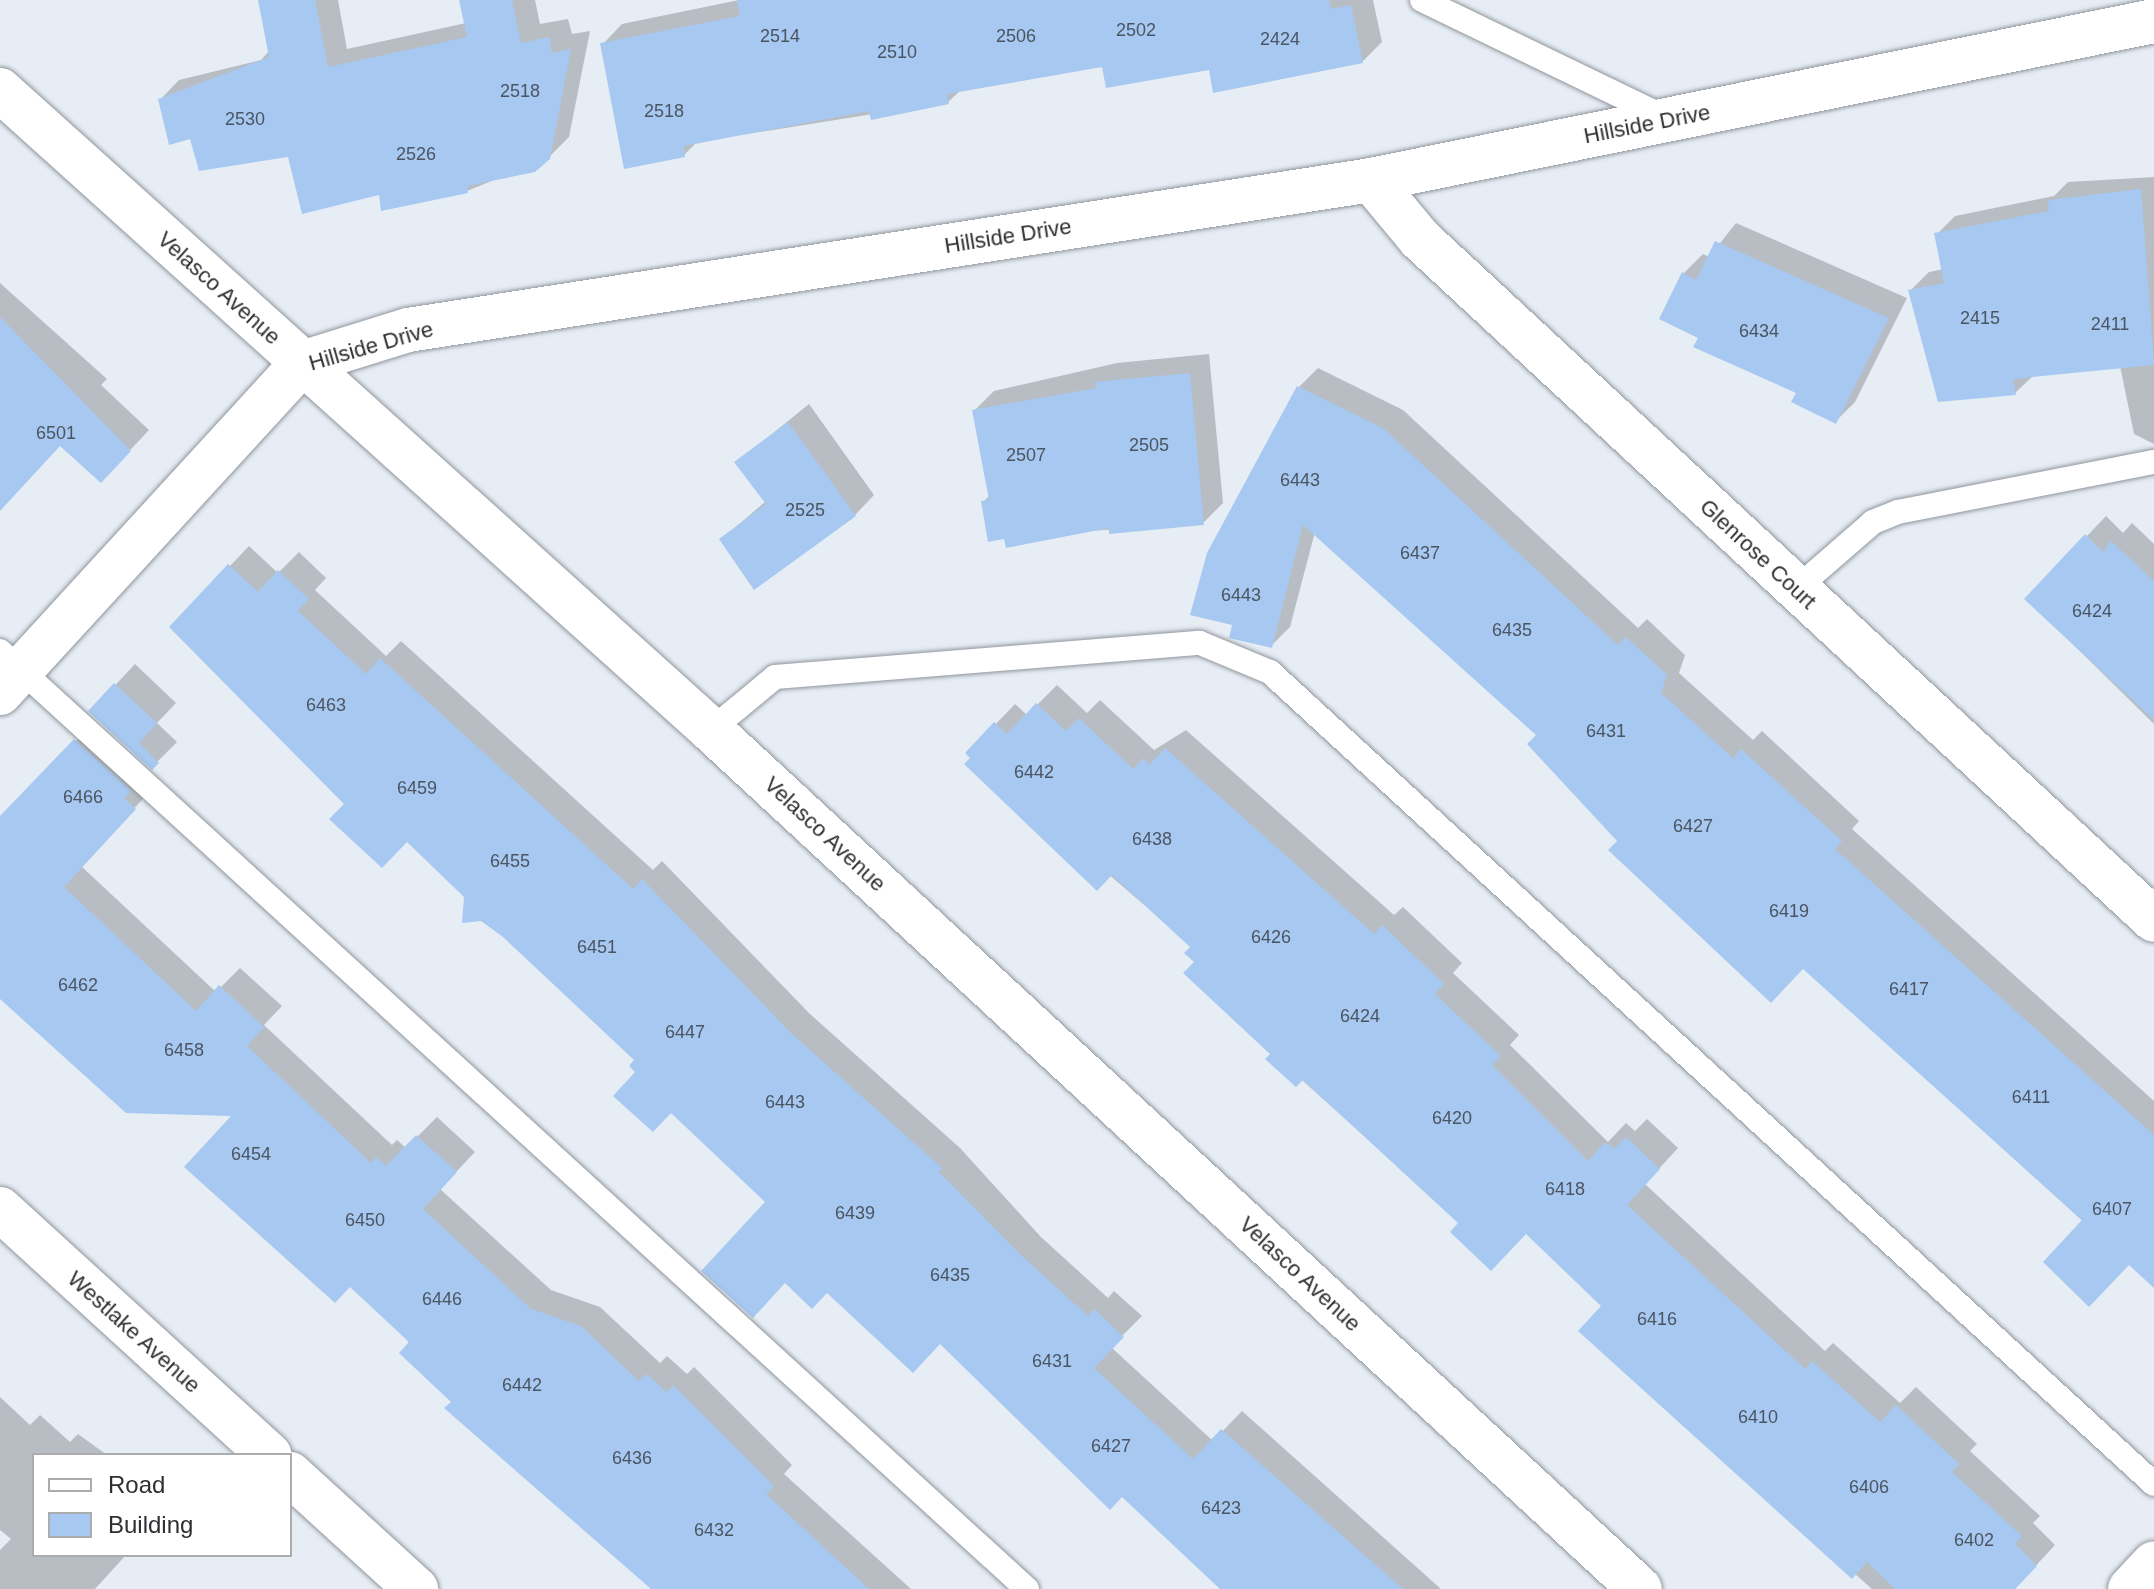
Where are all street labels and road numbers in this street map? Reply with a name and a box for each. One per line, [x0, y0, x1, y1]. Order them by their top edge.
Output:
street label: Hillside Drive [1581, 99, 1713, 149]
street label: Hillside Drive [943, 213, 1073, 259]
street label: Velasco Avenue [152, 226, 286, 350]
street label: Hillside Drive [306, 316, 436, 376]
street label: Glenrose Court [1694, 493, 1822, 615]
street label: Velasco Avenue [758, 771, 892, 897]
street label: Velasco Avenue [1233, 1211, 1367, 1337]
street label: Westlake Avenue [62, 1265, 206, 1399]

